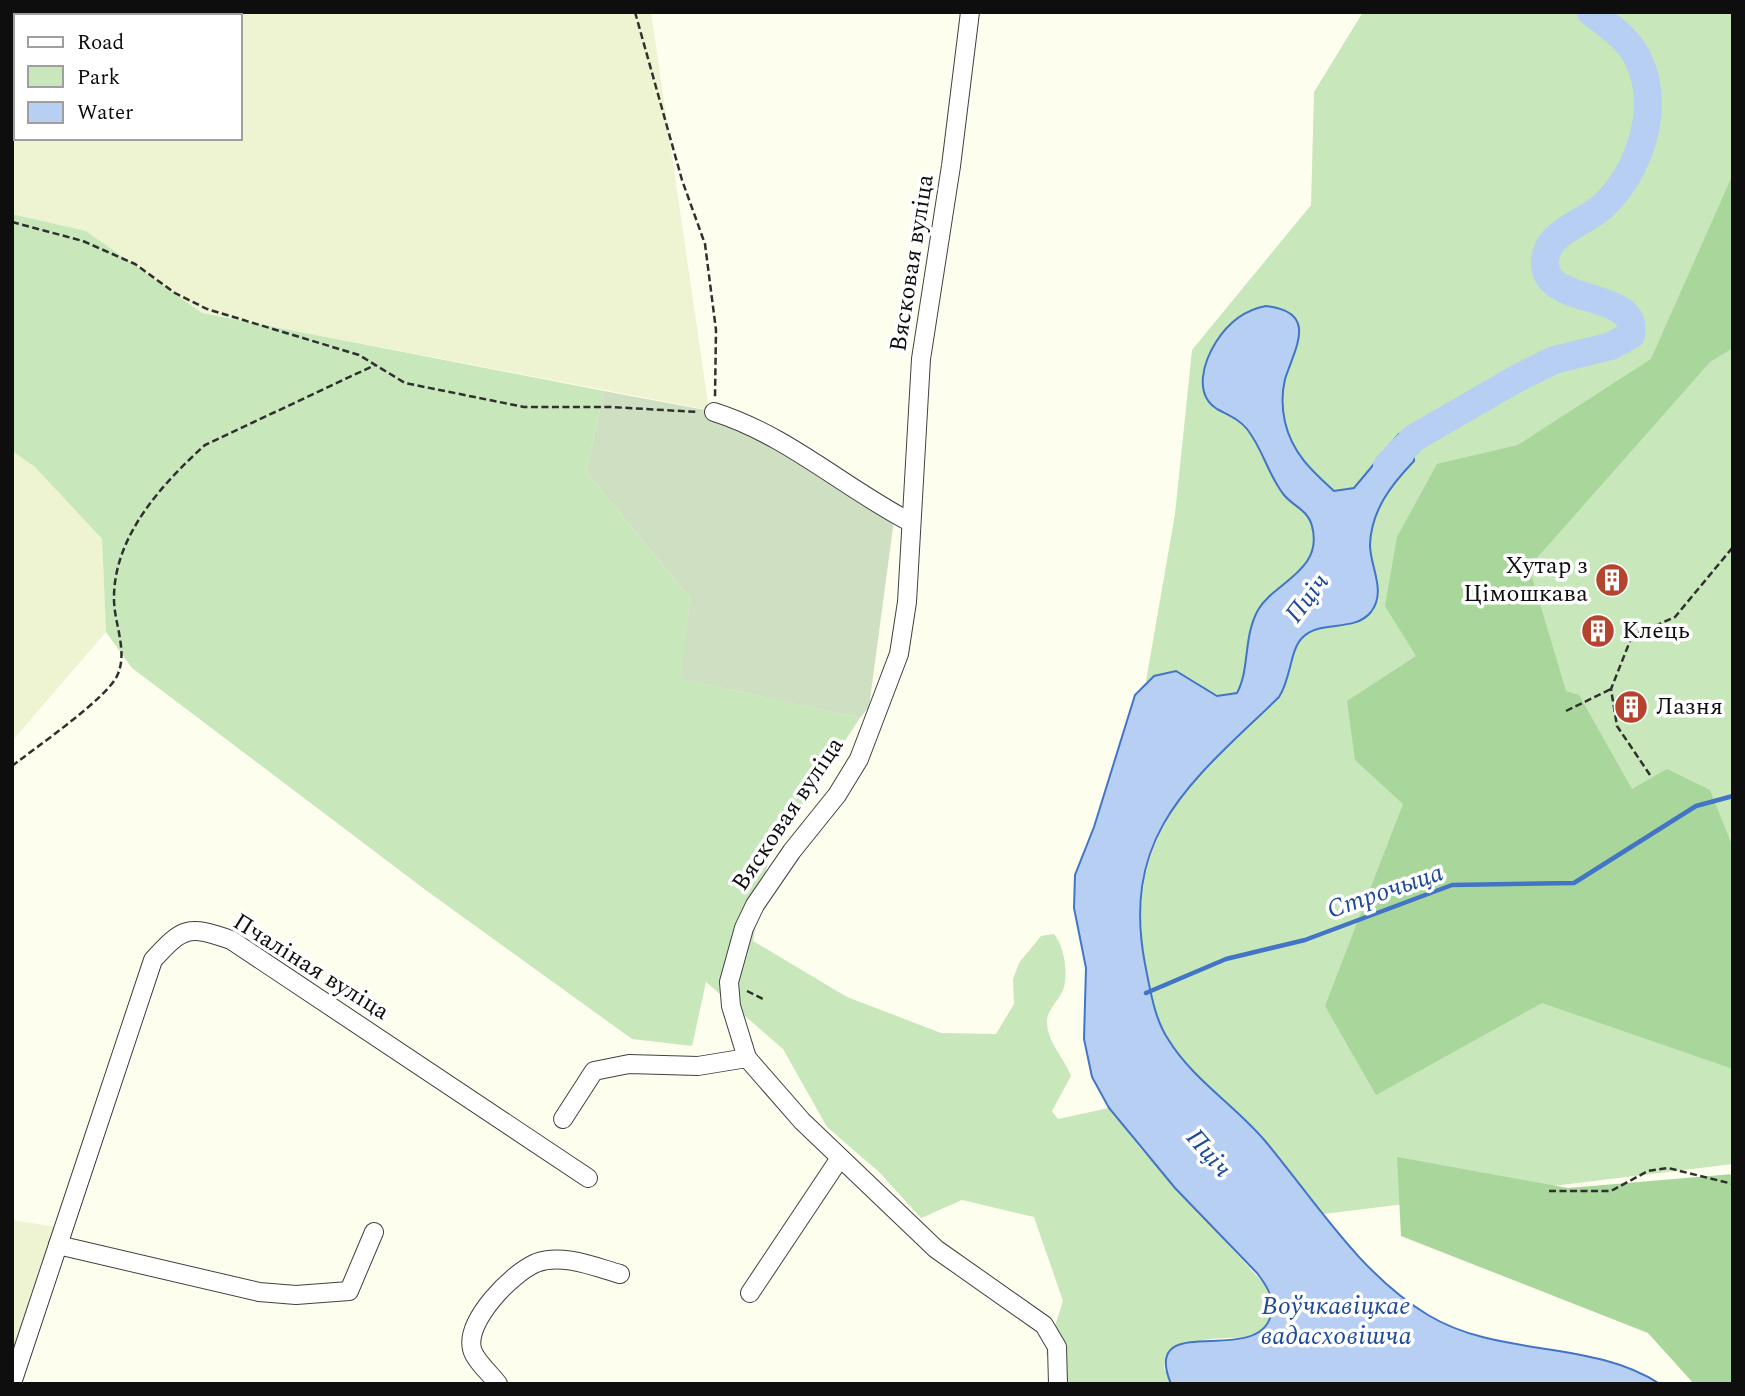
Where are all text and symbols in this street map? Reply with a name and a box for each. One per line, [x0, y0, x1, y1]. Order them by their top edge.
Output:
legend [14, 14, 242, 140]
text: Road [77, 27, 124, 59]
text: Park [77, 62, 121, 94]
text: Water [77, 97, 133, 129]
street label: Вясковая вуліца [880, 171, 944, 354]
place label: Хутар з Цімошкава [1463, 548, 1588, 612]
building icon: Хутар з Цімошкава [1593, 561, 1631, 599]
water label: Пціч [1275, 564, 1339, 632]
building icon: Клець [1579, 612, 1617, 650]
place label: Клець [1622, 613, 1690, 649]
building icon: Лазня [1612, 688, 1650, 726]
place label: Лазня [1656, 689, 1723, 725]
street label: Вясковая вуліца [723, 729, 853, 898]
water label: Строчыца [1321, 852, 1449, 930]
street label: Пчаліная вуліца [226, 904, 397, 1030]
water label: Пціч [1176, 1120, 1242, 1187]
water label: Воўчкавіцкае вадасховішча [1260, 1286, 1412, 1356]

